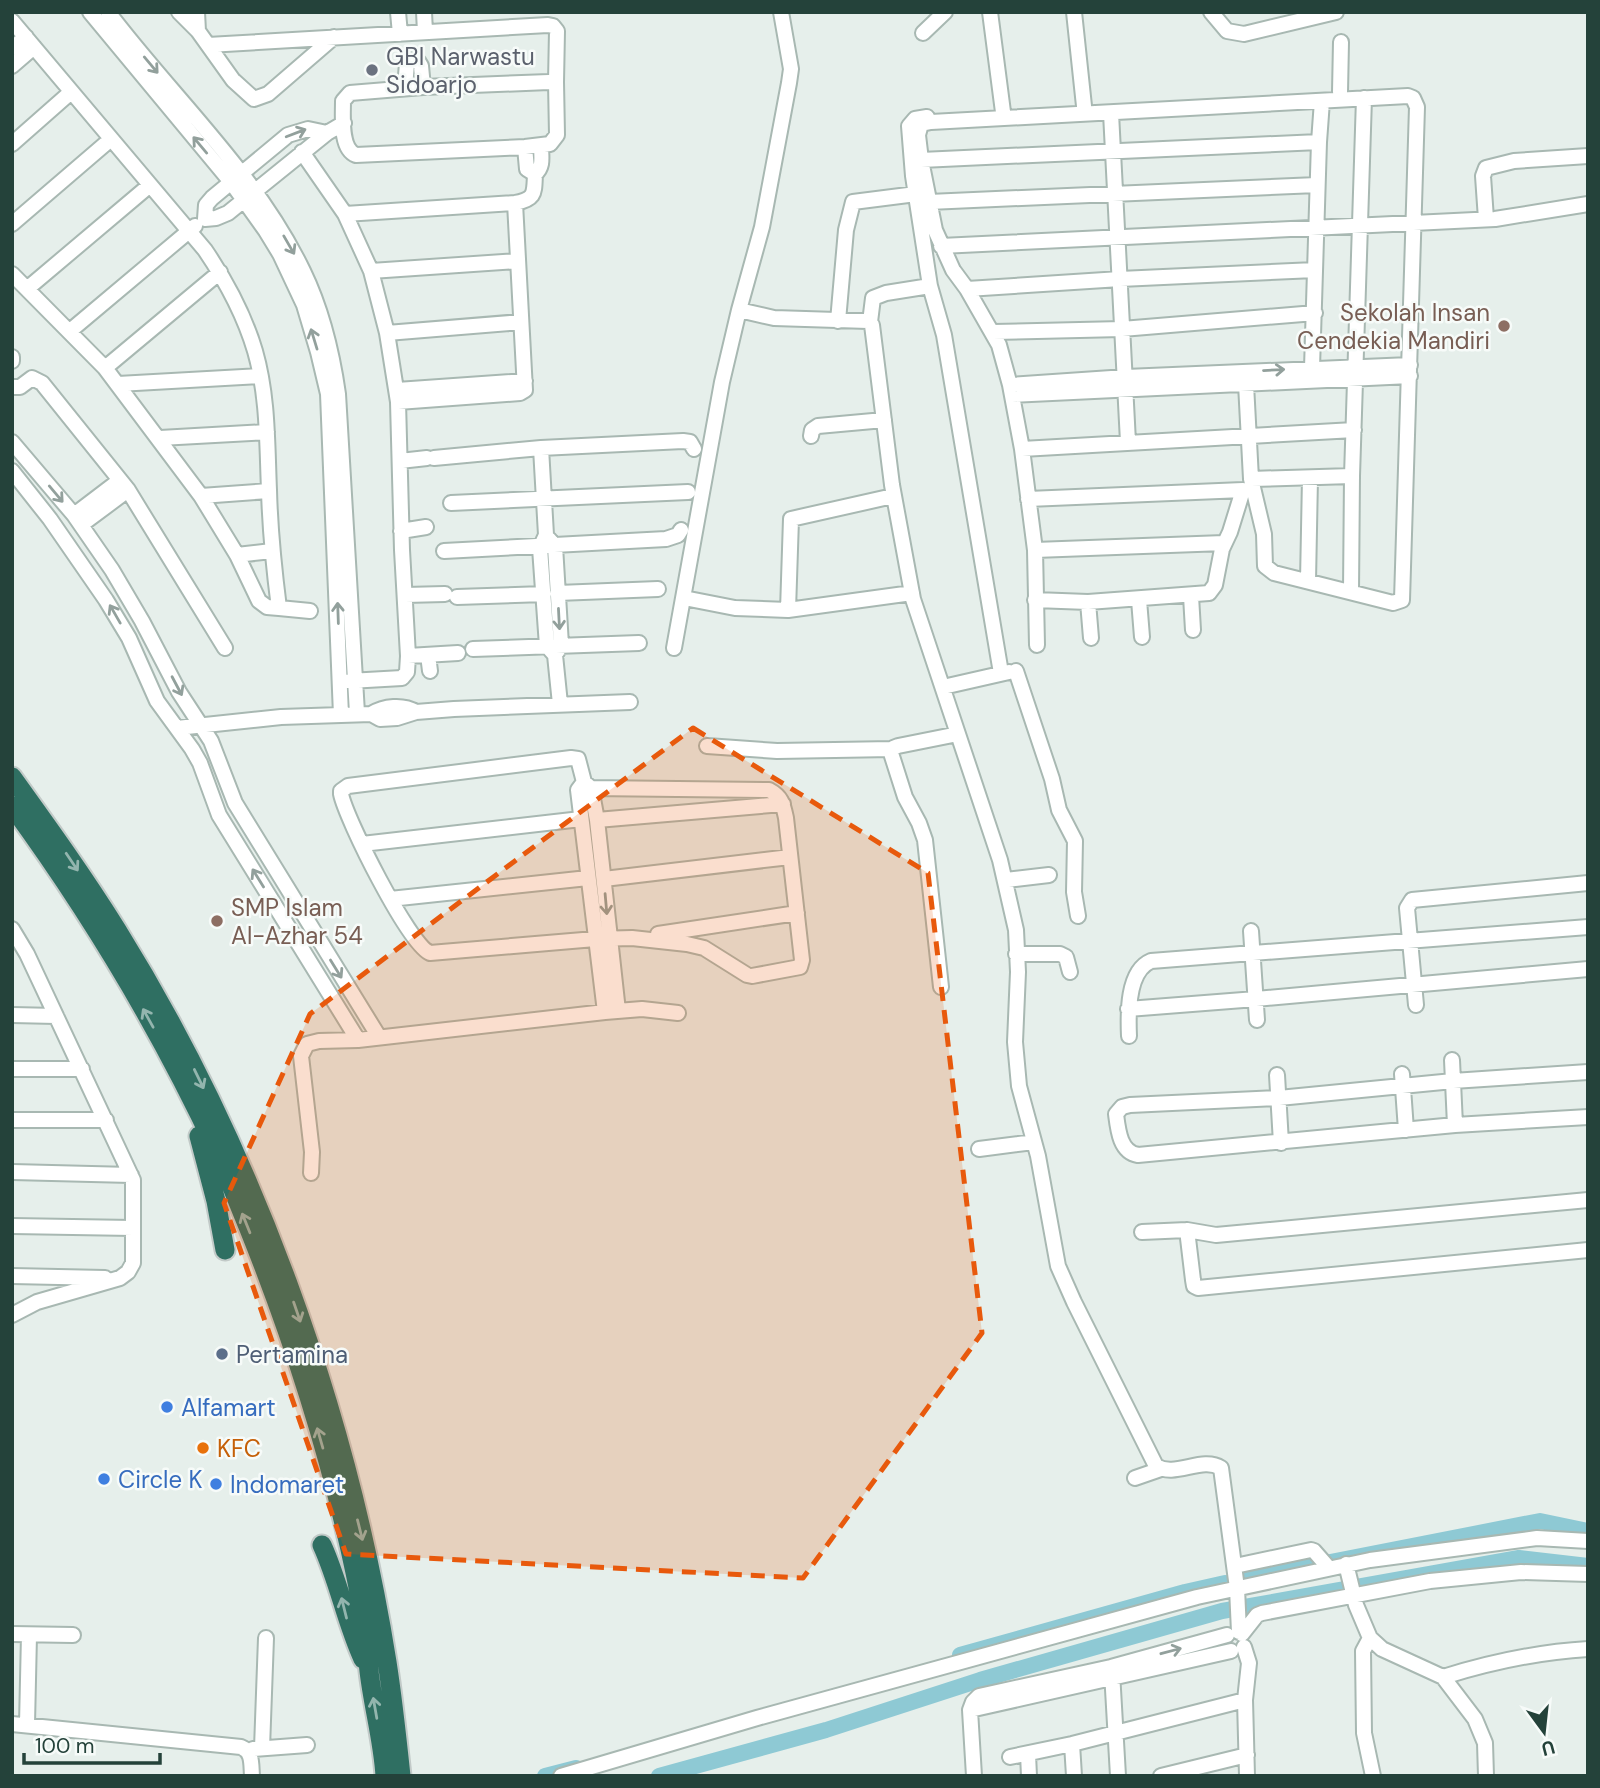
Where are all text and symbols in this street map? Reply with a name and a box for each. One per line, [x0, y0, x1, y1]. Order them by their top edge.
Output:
place label: GBI Narwastu Sidoarjo [386, 41, 535, 100]
one-way arrow [143, 55, 159, 73]
marker: GBI Narwastu Sidoarjo [364, 62, 380, 78]
one-way arrow [285, 126, 306, 139]
one-way arrow [192, 136, 208, 154]
one-way arrow [282, 235, 296, 255]
place label: Sekolah Insan Cendekia Mandiri [1297, 297, 1490, 356]
marker: Sekolah Insan Cendekia Mandiri [1496, 318, 1512, 334]
one-way arrow [307, 328, 320, 350]
one-way arrow [1262, 363, 1285, 376]
one-way arrow [48, 485, 64, 503]
one-way arrow [331, 602, 344, 625]
one-way arrow [108, 605, 122, 625]
one-way arrow [553, 607, 566, 630]
one-way arrow [170, 676, 184, 696]
one-way arrow [65, 852, 79, 871]
one-way arrow [250, 868, 264, 888]
place label: SMP Islam Al-Azhar 54 [231, 892, 363, 951]
one-way arrow [600, 893, 613, 915]
marker: SMP Islam Al-Azhar 54 [209, 913, 225, 929]
one-way arrow [330, 958, 344, 978]
one-way arrow [141, 1008, 154, 1029]
one-way arrow [193, 1068, 207, 1089]
one-way arrow [239, 1213, 252, 1234]
one-way arrow [292, 1300, 304, 1322]
place label: Pertamina [236, 1339, 348, 1370]
marker: Pertamina [214, 1346, 230, 1362]
place label: Alfamart [181, 1392, 276, 1423]
marker: Alfamart [159, 1399, 175, 1415]
one-way arrow [313, 1427, 326, 1449]
place label: KFC [217, 1433, 261, 1464]
marker: KFC [195, 1440, 211, 1456]
place label: Circle K [118, 1464, 203, 1495]
place label: Indomaret [230, 1469, 344, 1500]
marker: Circle K [96, 1471, 112, 1487]
marker: Indomaret [208, 1476, 224, 1492]
one-way arrow [354, 1518, 367, 1541]
one-way arrow [337, 1597, 350, 1620]
one-way arrow [1159, 1644, 1182, 1657]
one-way arrow [368, 1697, 381, 1720]
north arrow [1509, 1697, 1579, 1767]
scale bar [24, 1722, 161, 1766]
text: 100 m [35, 1732, 95, 1760]
text: U [1539, 1734, 1558, 1762]

